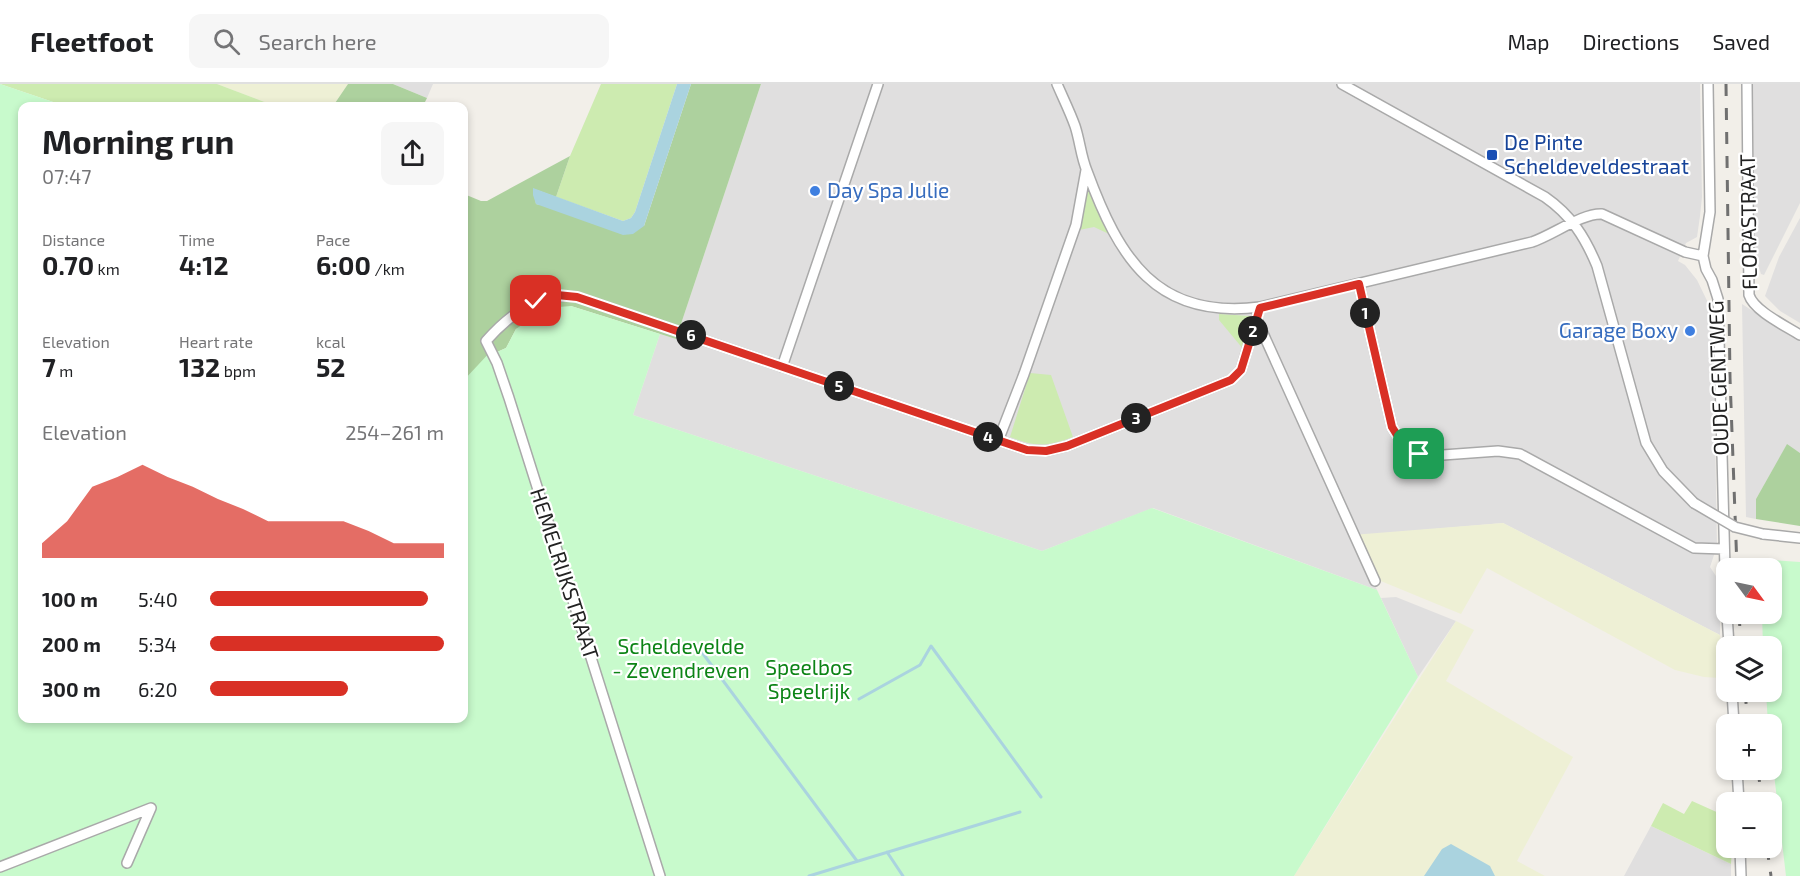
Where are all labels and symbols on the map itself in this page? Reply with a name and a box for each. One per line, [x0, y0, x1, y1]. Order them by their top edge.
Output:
place label: De Pinte Scheldeveldestraat [1504, 129, 1689, 178]
marker: De Pinte Scheldeveldestraat [1485, 148, 1499, 162]
street label: FLORASTRAAT [1734, 154, 1761, 290]
place label: Day Spa Julie [827, 177, 949, 202]
marker: Day Spa Julie [808, 184, 822, 198]
pin [510, 275, 561, 326]
pin: 1 [1350, 298, 1380, 328]
street label: OUDE GENTWEG [1702, 300, 1733, 456]
pin: 2 [1238, 316, 1268, 346]
place label: Garage Boxy [1559, 317, 1678, 342]
pin: 6 [676, 320, 706, 350]
marker: Garage Boxy [1683, 324, 1697, 338]
pin: 5 [824, 371, 854, 401]
pin: 3 [1121, 403, 1151, 433]
pin: 4 [973, 422, 1003, 452]
pin [1393, 428, 1444, 479]
street label: HEMELRIJKSTRAAT [526, 485, 605, 662]
north arrow [1716, 558, 1782, 624]
park label: Scheldevelde - Zevendreven [612, 633, 750, 682]
park label: Speelbos Speelrijk [765, 654, 853, 704]

